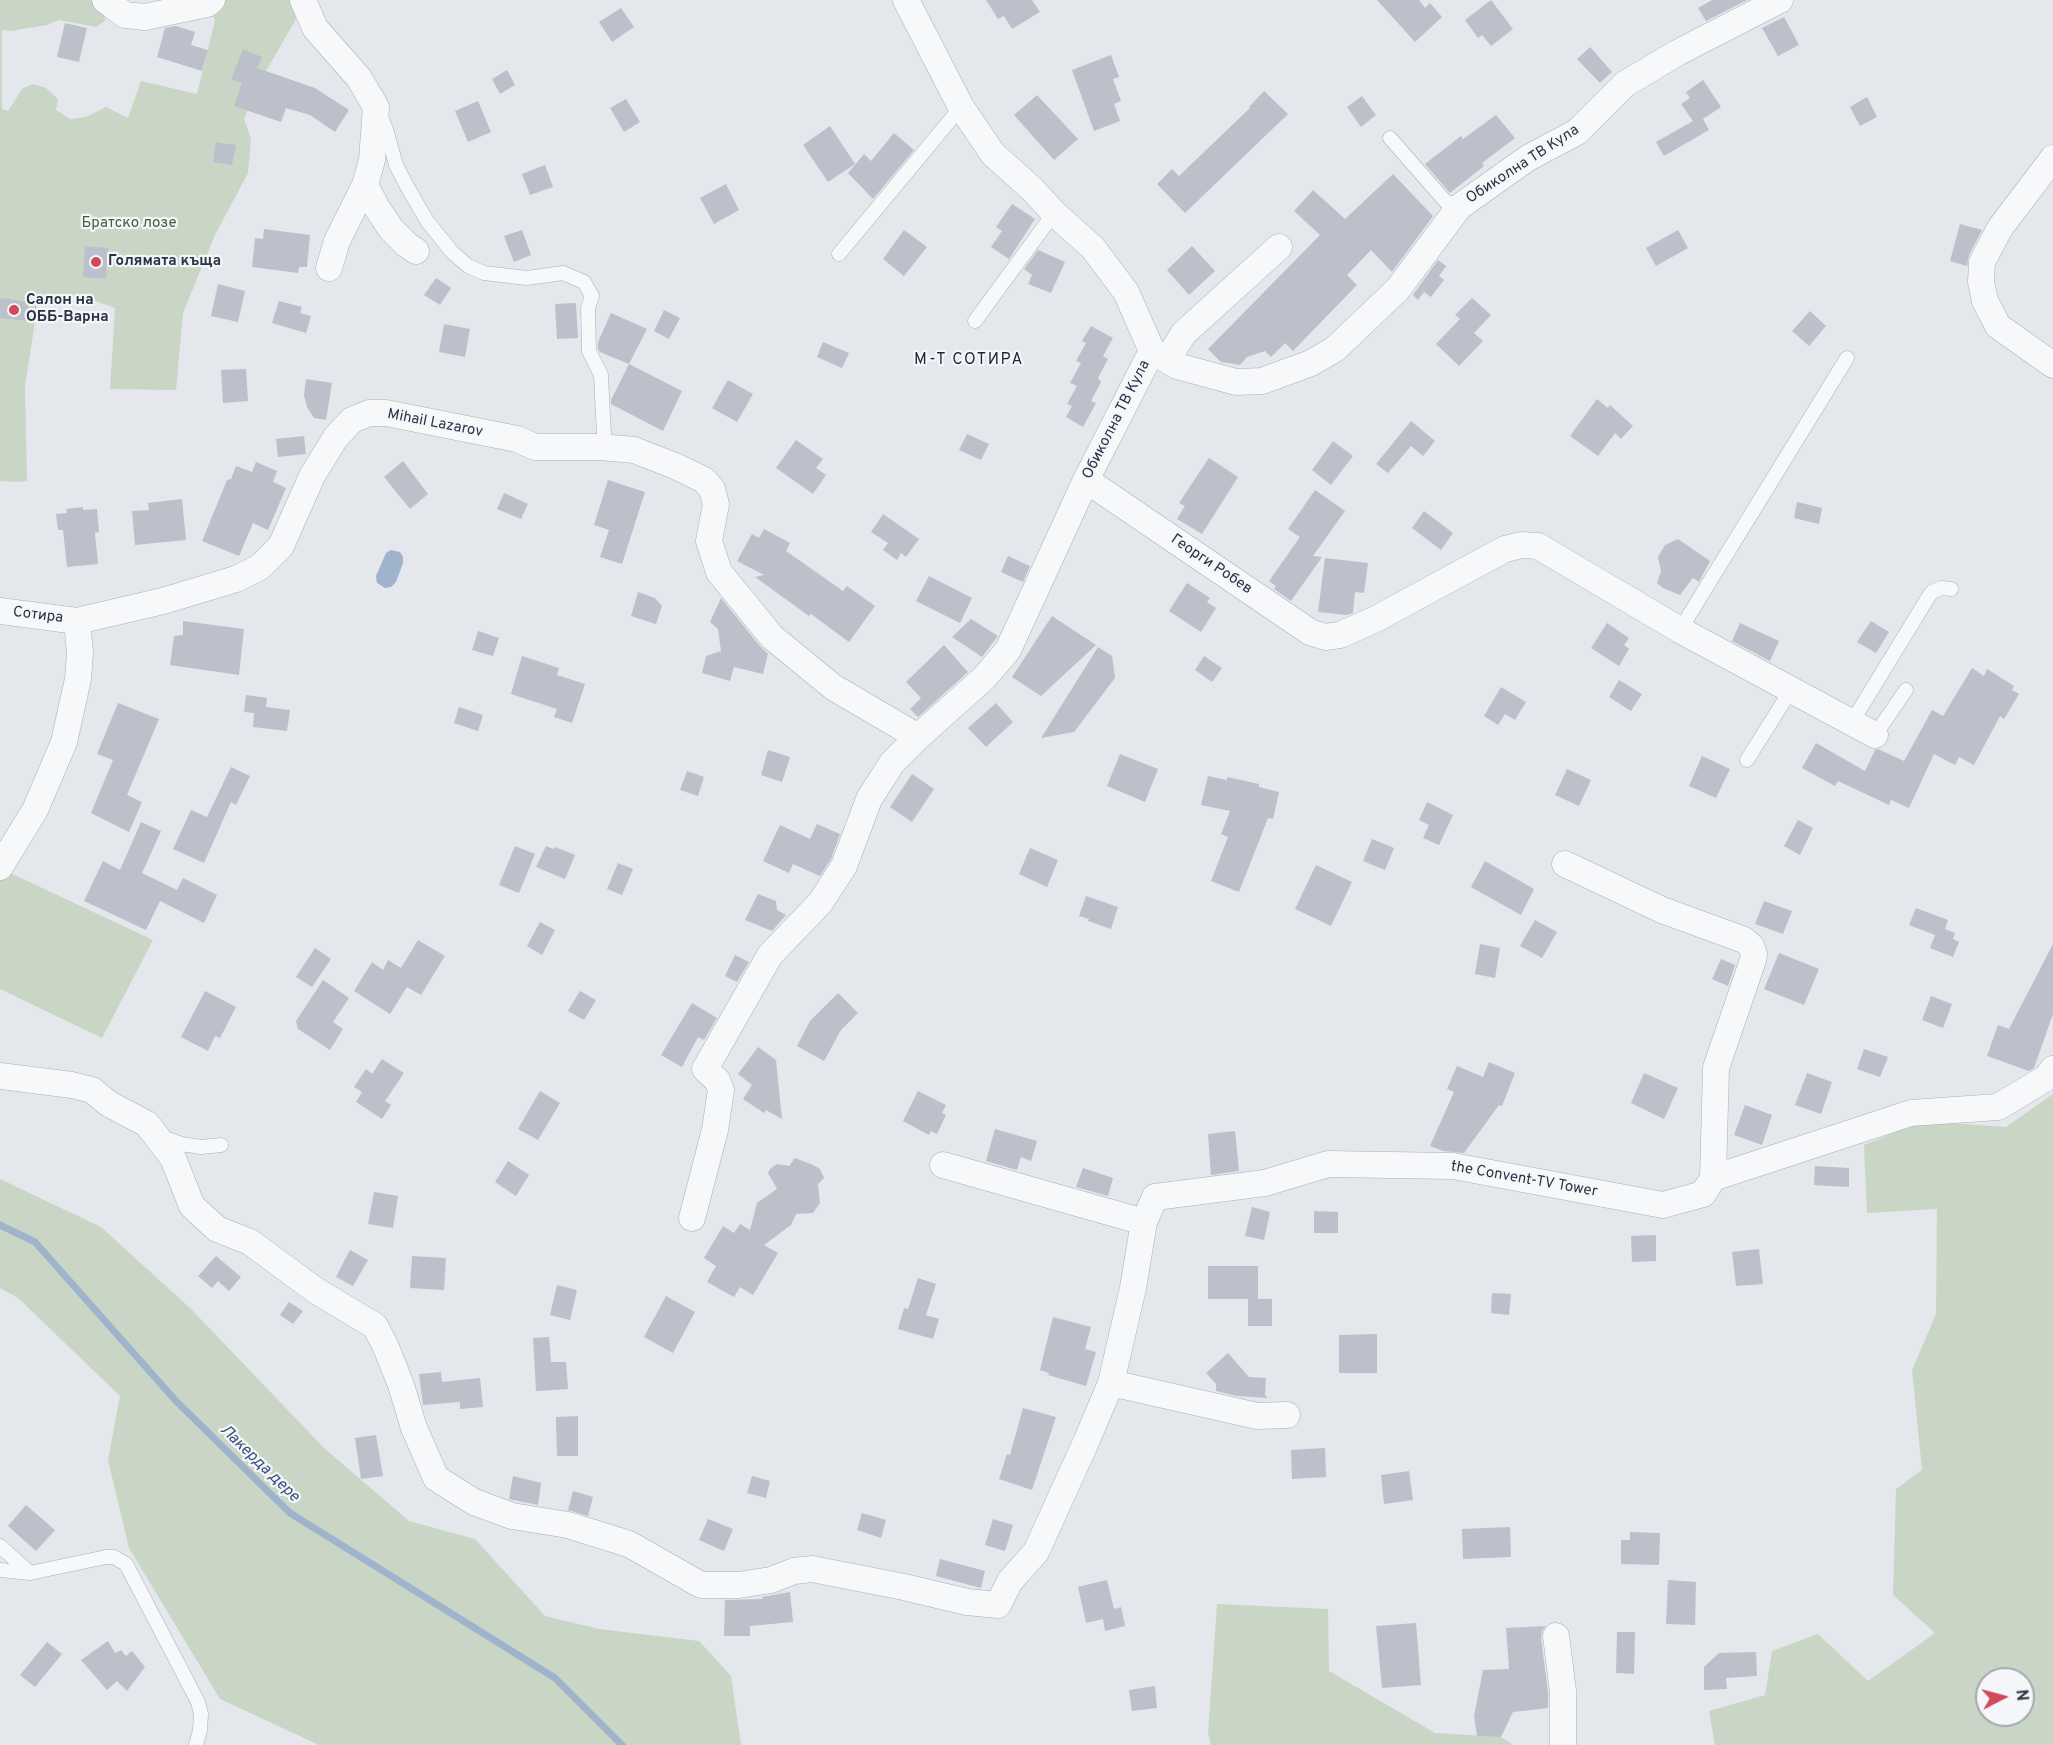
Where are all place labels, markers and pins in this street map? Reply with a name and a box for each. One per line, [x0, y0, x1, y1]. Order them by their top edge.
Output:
place label: Голямата къща [108, 253, 221, 271]
marker: Голямата къща [89, 255, 103, 269]
place label: Салон на ОББ-Варна [26, 292, 109, 327]
marker: Салон на ОББ-Варна [7, 303, 21, 317]

